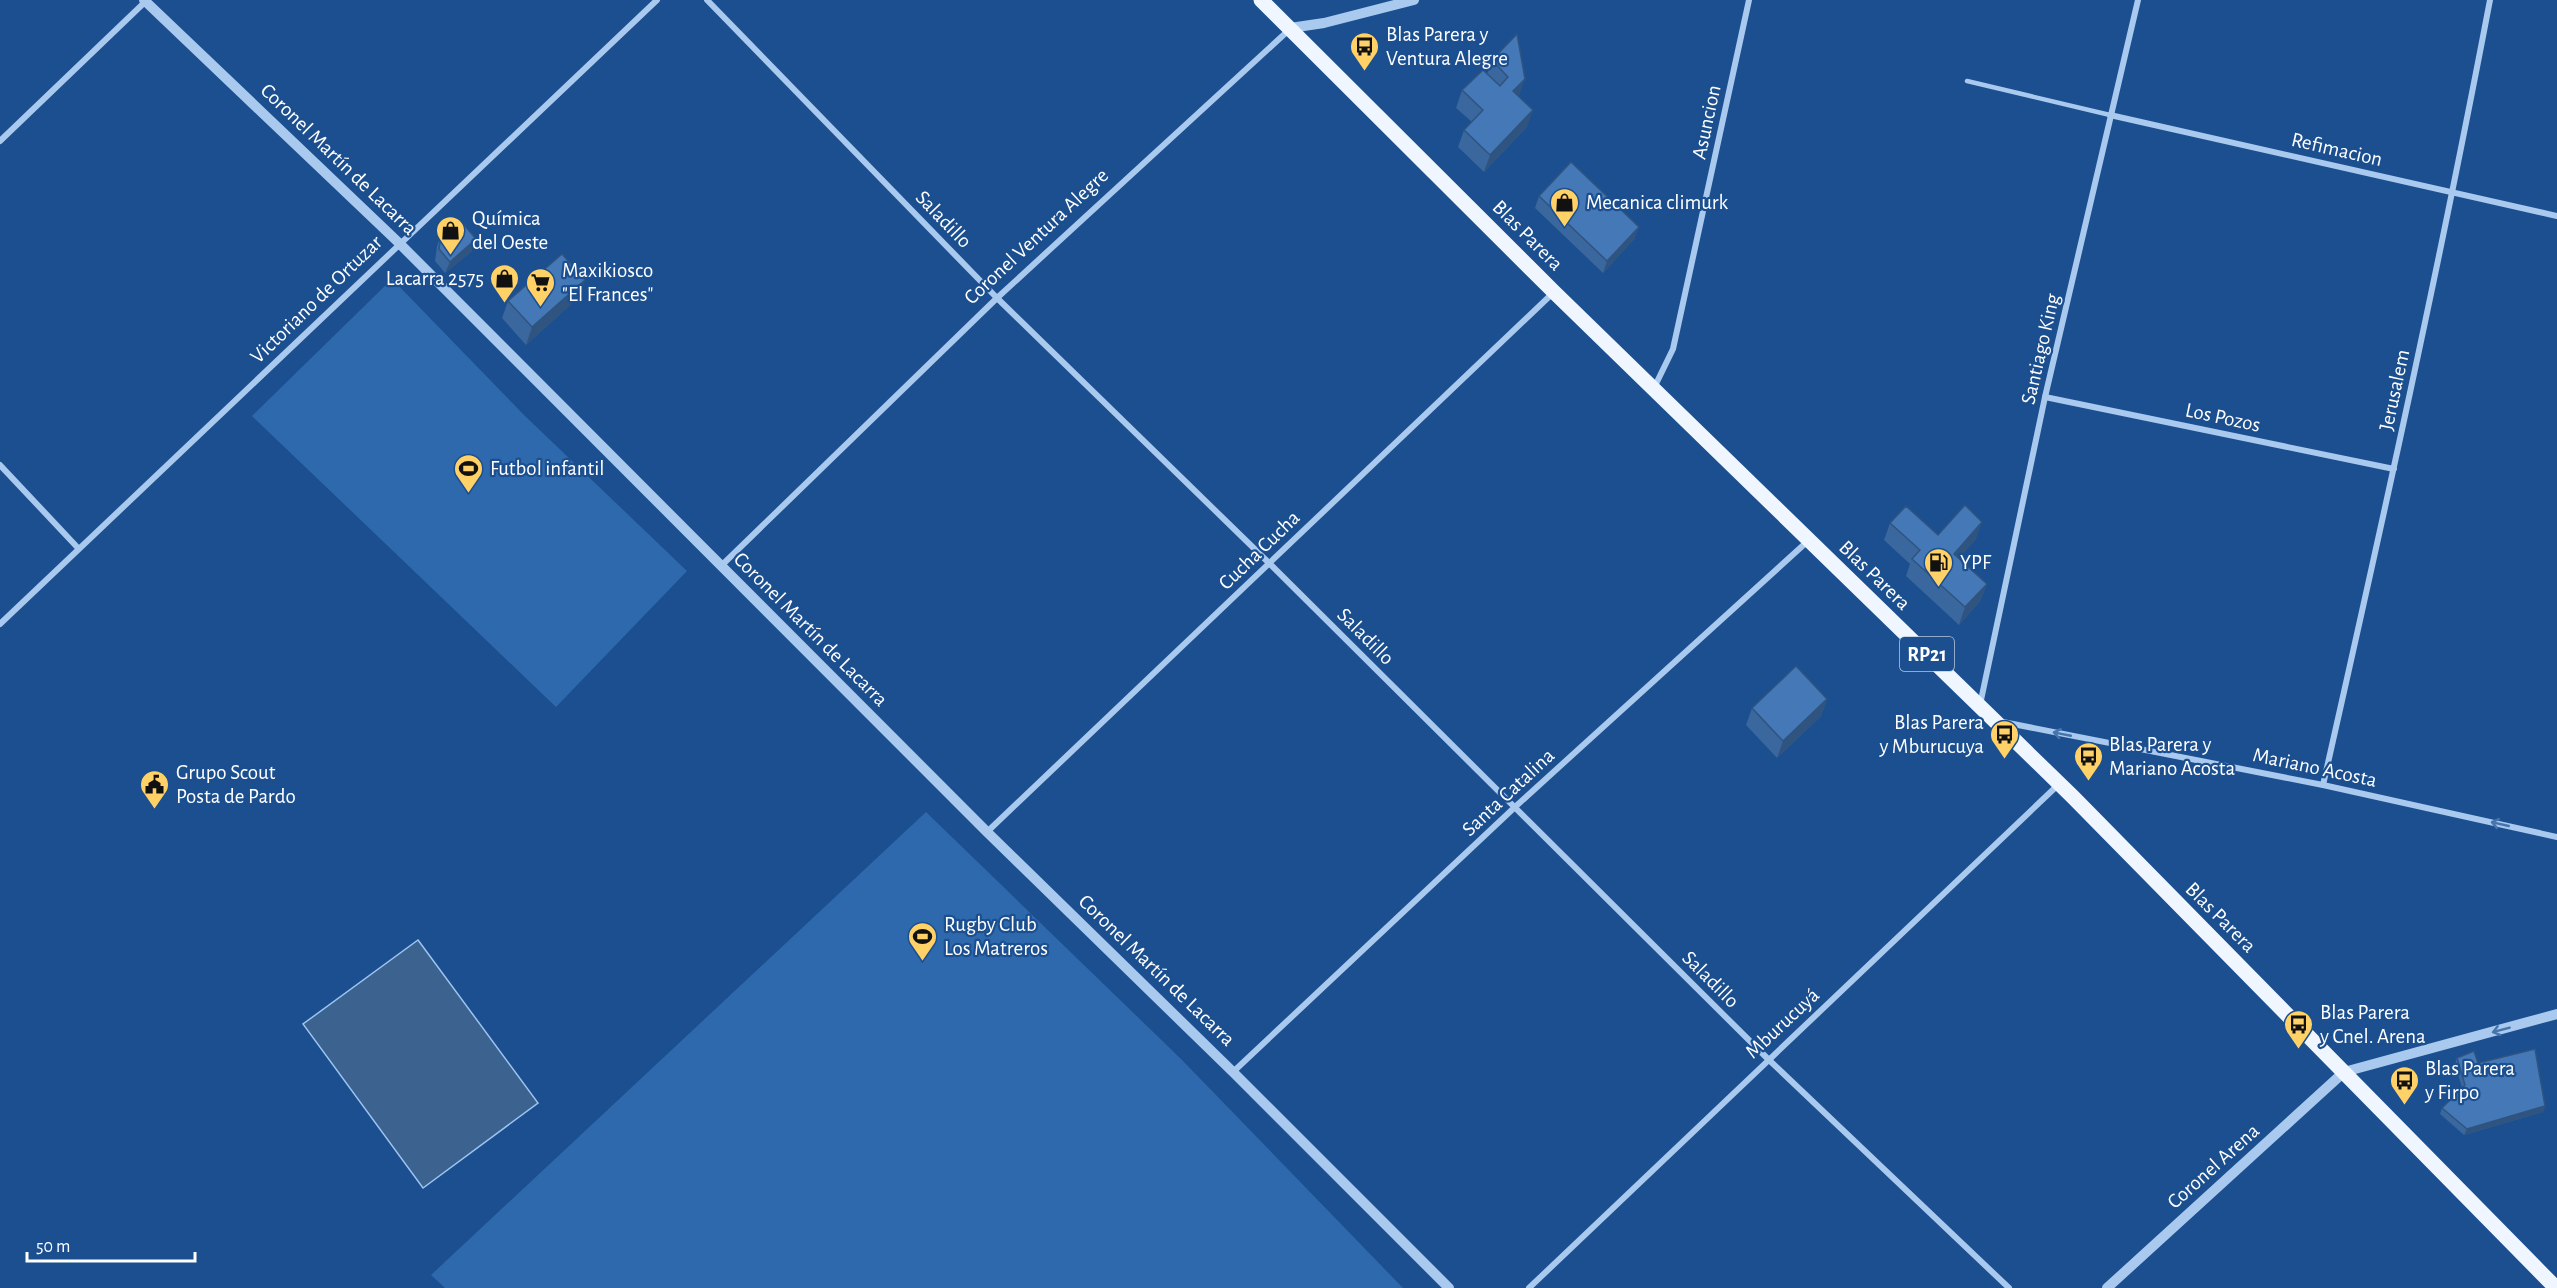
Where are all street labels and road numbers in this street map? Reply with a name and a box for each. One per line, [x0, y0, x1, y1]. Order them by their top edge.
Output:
street label: Coronel Martín de Lacarra [256, 79, 421, 239]
street label: Asuncion [1688, 83, 1725, 161]
street label: Refimacion [2289, 129, 2384, 170]
street label: Coronel Ventura Alegre [960, 164, 1112, 308]
street label: Saladillo [912, 187, 976, 252]
street label: Blas Parera [1488, 196, 1567, 275]
street label: Victoriano de Ortuzar [246, 231, 386, 367]
street label: Santiago King [2018, 291, 2064, 407]
street label: Jerusalem [2376, 348, 2413, 433]
street label: Los Pozos [2183, 399, 2262, 436]
street label: Cucha Cucha [1215, 507, 1304, 594]
street label: Blas Parera [1835, 537, 1915, 614]
street label: Coronel Martín de Lacarra [730, 548, 892, 711]
street label: Saladillo [1333, 604, 1398, 669]
road number: RP21 [1900, 637, 1954, 671]
street label: Santa Catalina [1458, 744, 1559, 840]
street label: Mariano Acosta [2251, 744, 2379, 791]
street label: Blas Parera [2181, 878, 2260, 957]
street label: Coronel Martín de Lacarra [1074, 890, 1239, 1050]
street label: Saladillo [1678, 947, 1743, 1012]
street label: Mburucuyá [1741, 984, 1823, 1062]
street label: Coronel Arena [2163, 1120, 2264, 1213]

